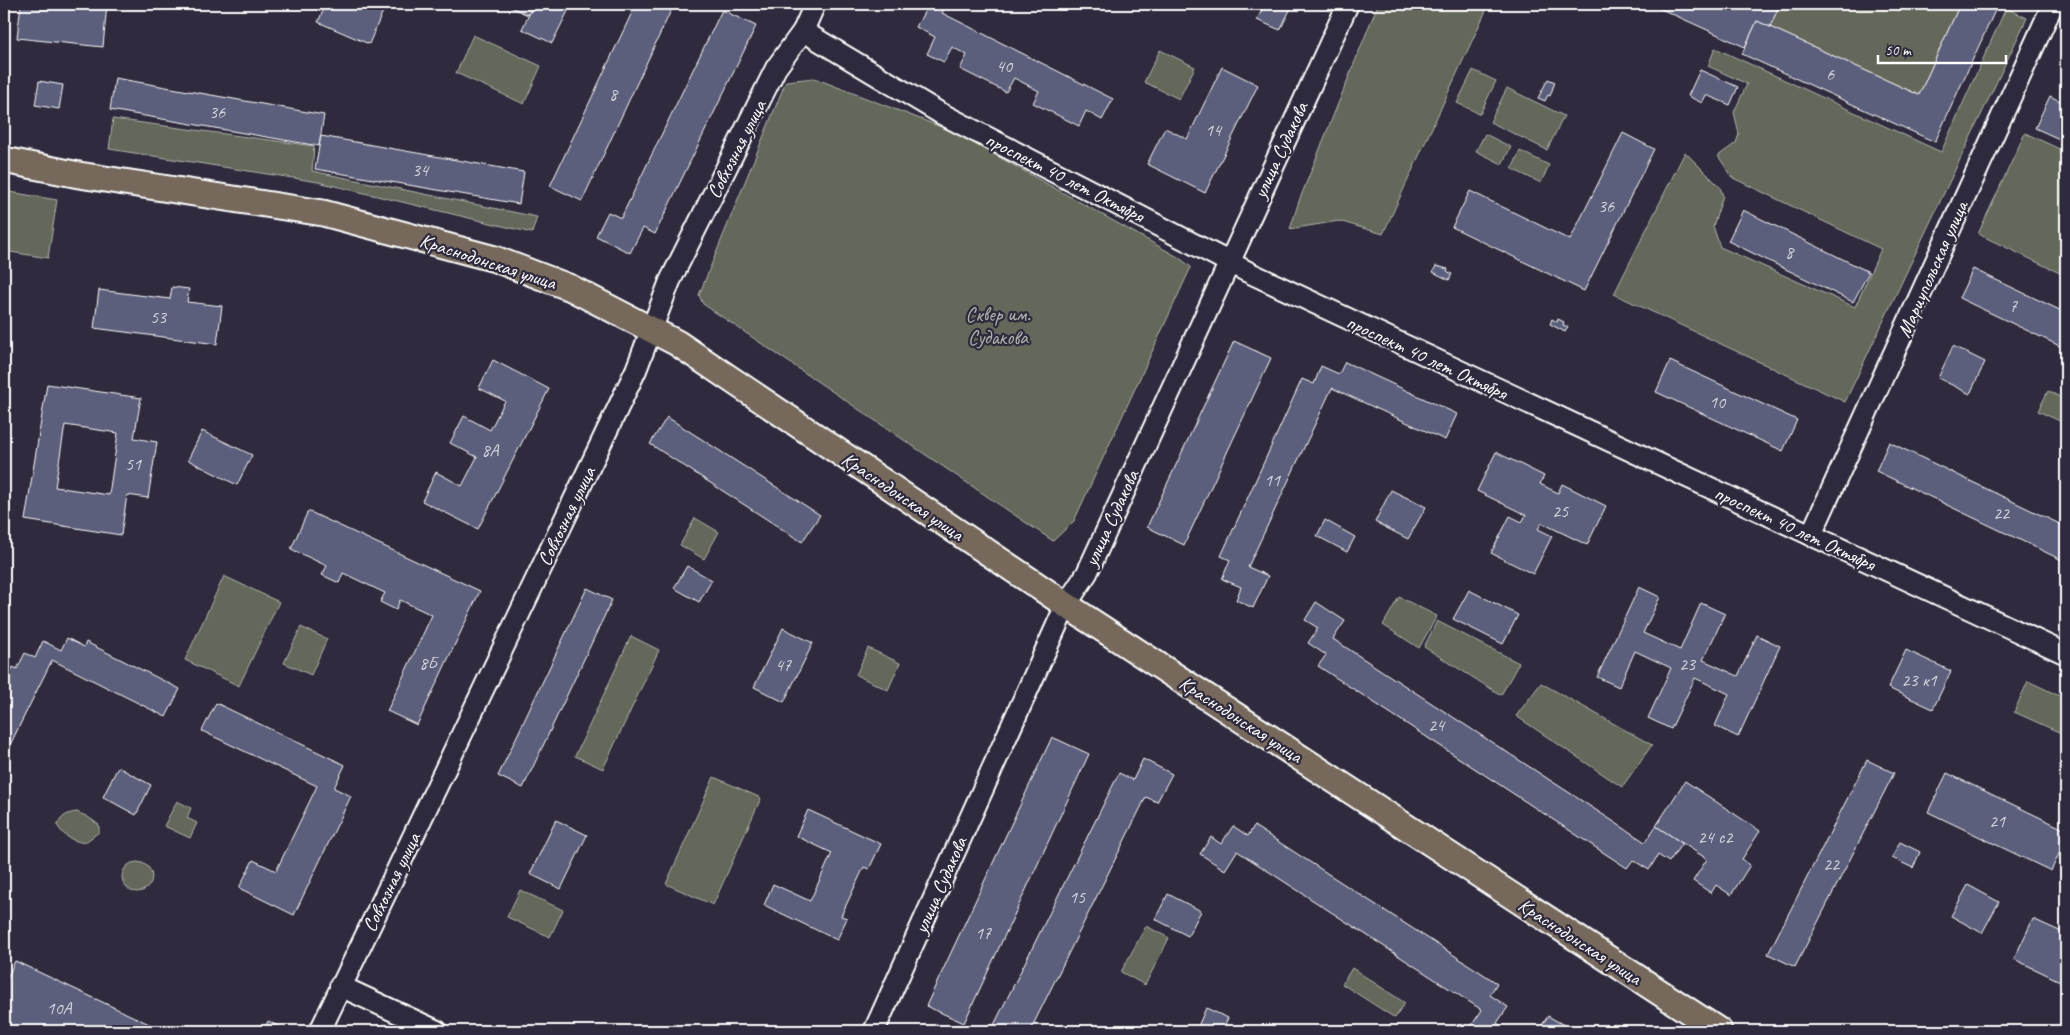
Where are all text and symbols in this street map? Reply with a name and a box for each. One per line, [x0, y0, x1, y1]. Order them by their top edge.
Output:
scale bar [1878, 32, 2005, 64]
text: 50 m [1885, 41, 1912, 60]
house number: 40 [996, 55, 1014, 77]
house number: 6 [1826, 63, 1835, 85]
house number: 8 [609, 83, 619, 105]
street label: Совхозная улица [701, 95, 772, 203]
street label: улица Судакова [1247, 97, 1314, 203]
house number: 36 [209, 101, 226, 123]
house number: 14 [1205, 119, 1223, 141]
street label: проспект 40 лет Октября [981, 127, 1150, 229]
house number: 34 [412, 159, 430, 181]
house number: 36 [1598, 195, 1615, 217]
street label: Мариупольская улица [1891, 196, 1974, 341]
street label: Краснодонская улица [417, 228, 561, 296]
house number: 8 [1785, 241, 1795, 263]
house number: 7 [2009, 295, 2018, 317]
park label: Сквер им. Судакова [966, 302, 1031, 350]
house number: 53 [150, 306, 168, 328]
street label: проспект 40 лет Октября [1342, 309, 1513, 407]
house number: 10 [1709, 391, 1727, 413]
house number: 8А [481, 439, 500, 461]
street label: Краснодонская улица [837, 446, 970, 548]
house number: 51 [125, 453, 142, 475]
street label: Совхозная улица [532, 462, 602, 570]
street label: улица Судакова [1078, 465, 1145, 571]
house number: 11 [1264, 469, 1281, 491]
street label: проспект 40 лет Октября [1710, 480, 1881, 578]
house number: 25 [1552, 500, 1569, 522]
house number: 22 [1993, 502, 2011, 524]
house number: 8Б [419, 652, 439, 674]
house number: 23 [1679, 653, 1697, 675]
house number: 47 [775, 654, 792, 676]
house number: 23 к1 [1901, 669, 1938, 691]
street label: Краснодонская улица [1174, 670, 1309, 770]
house number: 24 [1428, 714, 1446, 736]
house number: 21 [1989, 810, 2006, 832]
house number: 24 с2 [1697, 826, 1734, 848]
street label: Совхозная улица [357, 828, 427, 936]
street label: улица Судакова [908, 832, 973, 938]
house number: 22 [1823, 853, 1841, 875]
house number: 15 [1069, 886, 1086, 908]
street label: Краснодонская улица [1513, 892, 1648, 992]
house number: 17 [975, 922, 992, 944]
house number: 10А [46, 997, 73, 1019]

